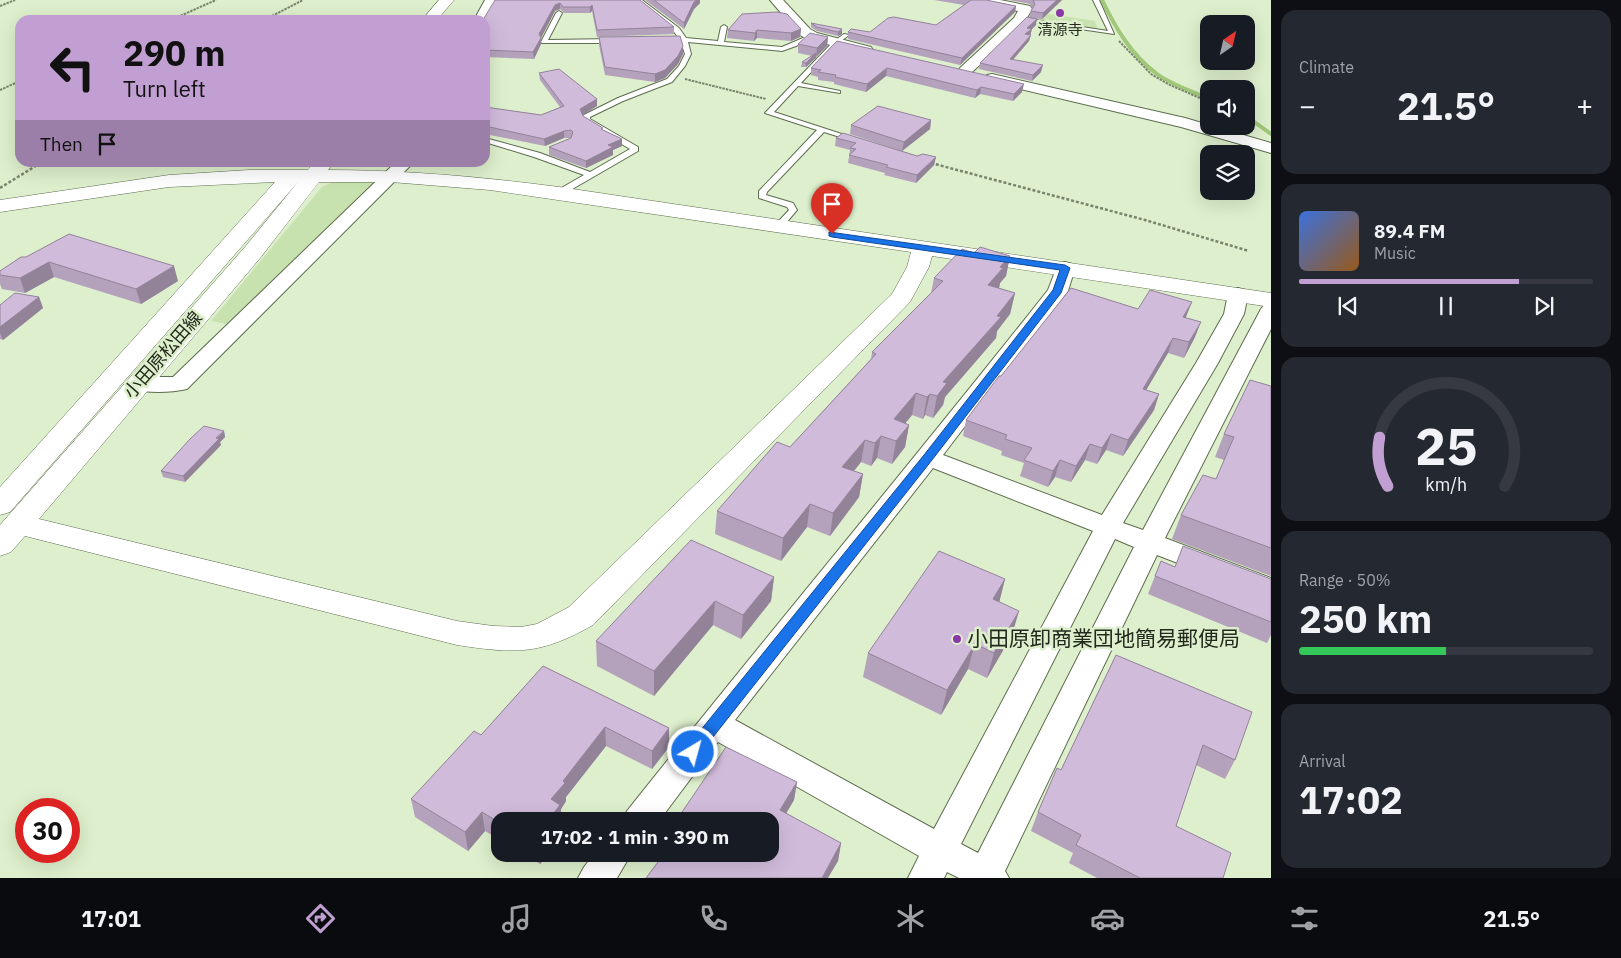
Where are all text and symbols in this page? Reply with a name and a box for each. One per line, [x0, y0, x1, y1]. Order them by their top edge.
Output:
marker: 清源寺 [1054, 7, 1066, 19]
north arrow [1200, 15, 1255, 70]
map controls [1200, 15, 1255, 200]
place label: 清源寺 [1037, 20, 1083, 39]
text: 290 m [123, 30, 226, 76]
icon: left [40, 35, 105, 100]
text: Climate [1299, 57, 1354, 77]
text: Turn left [123, 74, 206, 103]
button: sound [1200, 80, 1255, 135]
text: 21.5° [1397, 81, 1495, 130]
text: − [1299, 87, 1316, 124]
text: + [1576, 87, 1593, 124]
icon: arrive [93, 130, 121, 158]
text: Then [40, 132, 83, 156]
button: layers [1200, 145, 1255, 200]
pin [811, 183, 853, 234]
icon: arrive [818, 190, 846, 218]
text: 89.4 FM [1374, 219, 1445, 243]
text: Music [1374, 243, 1416, 263]
icon: previous [1334, 292, 1362, 320]
icon: pause [1432, 292, 1460, 320]
icon: next [1530, 292, 1558, 320]
street label: 小田原松田線 [119, 306, 207, 403]
text: 25 [1415, 412, 1477, 479]
text: km/h [1425, 473, 1467, 496]
text: Range · 50% [1299, 570, 1391, 590]
text: 250 km [1299, 594, 1432, 643]
place label: 小田原卸商業団地簡易郵便局 [967, 624, 1240, 652]
marker: 小田原卸商業団地簡易郵便局 [951, 633, 963, 645]
position arrow [666, 725, 718, 777]
text: Arrival [1299, 751, 1346, 771]
text: 17:02 [1299, 775, 1403, 824]
speed limit sign: 30 [15, 798, 80, 863]
text: 17:02 · 1 min · 390 m [541, 825, 729, 849]
icon: directions [303, 901, 338, 936]
icon: music [499, 901, 534, 936]
icon: phone [696, 901, 731, 936]
icon: climate [893, 901, 928, 936]
icon: car [1090, 901, 1125, 936]
icon: filters [1287, 901, 1322, 936]
text: 17:01 [81, 904, 141, 933]
text: 21.5° [1483, 904, 1540, 933]

